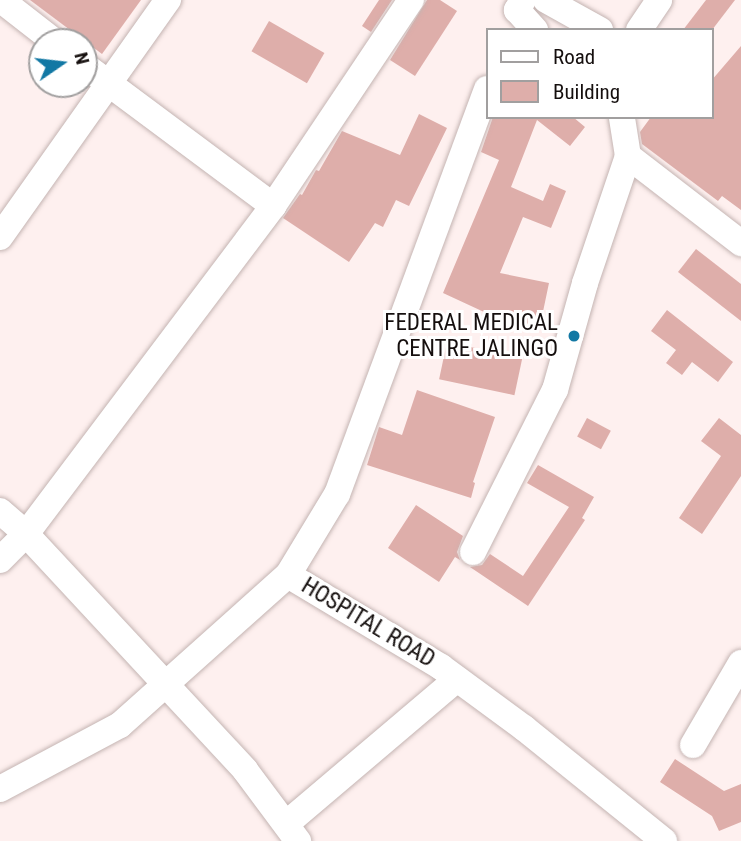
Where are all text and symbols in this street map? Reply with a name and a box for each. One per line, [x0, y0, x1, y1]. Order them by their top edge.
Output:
north arrow [28, 28, 98, 98]
legend [486, 28, 713, 119]
text: Road [553, 45, 595, 69]
text: N [69, 50, 94, 67]
text: Building [553, 80, 620, 104]
place label: FEDERAL MEDICAL CENTRE JALINGO [384, 309, 558, 363]
marker: FEDERAL MEDICAL CENTRE JALINGO [564, 326, 584, 346]
street label: HOSPITAL ROAD [296, 572, 440, 674]

